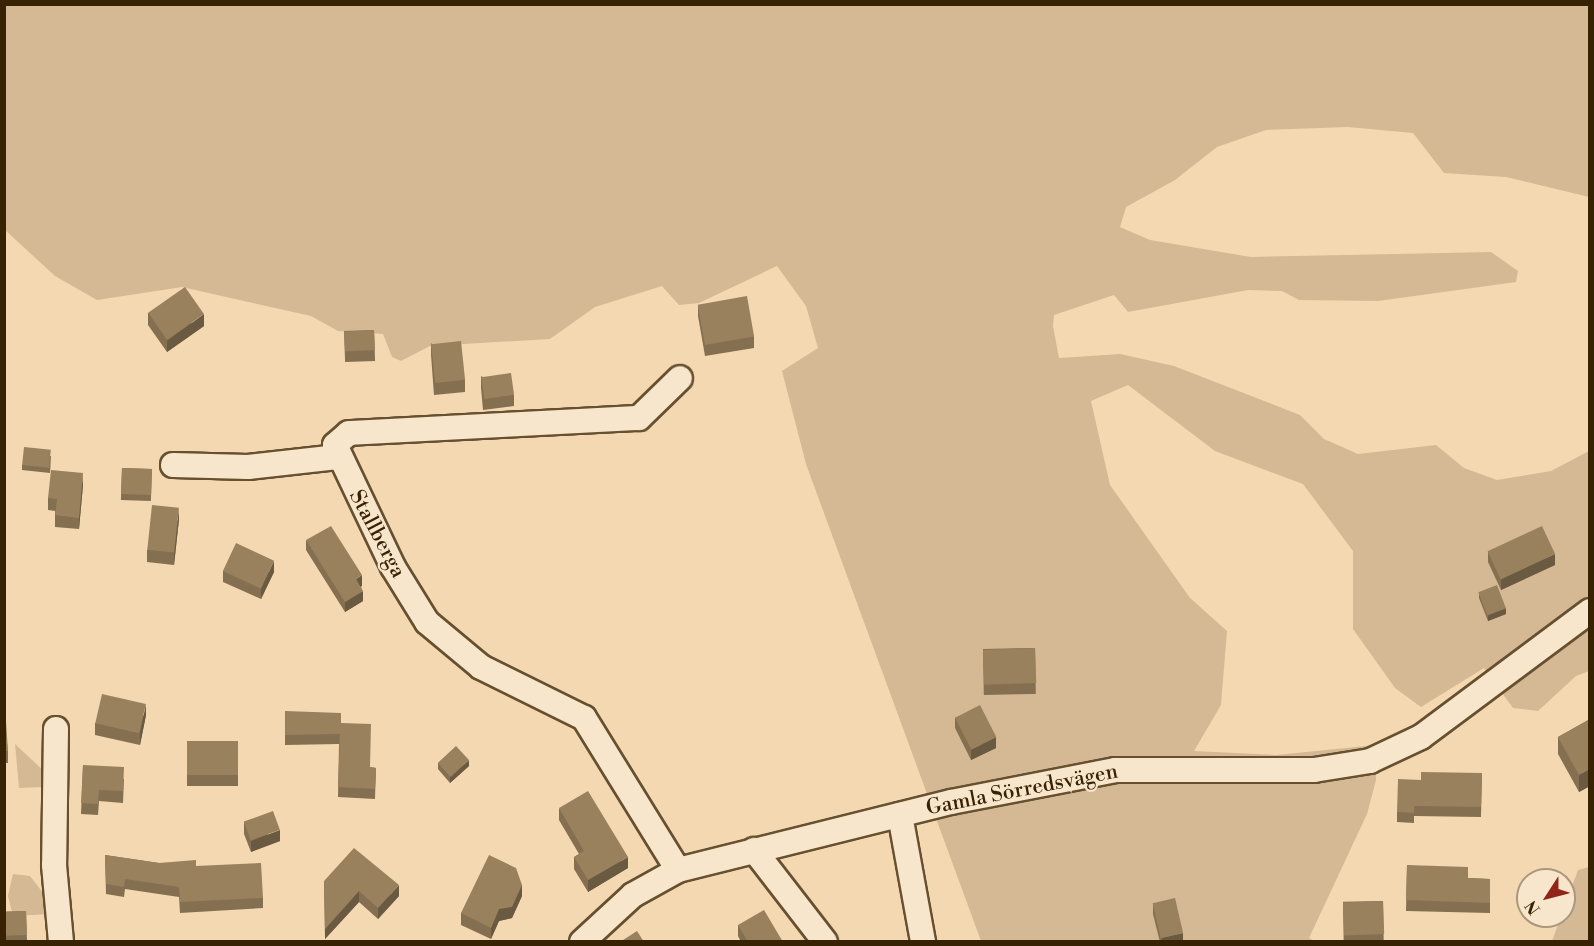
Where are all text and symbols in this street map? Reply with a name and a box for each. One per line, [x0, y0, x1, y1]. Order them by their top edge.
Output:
street label: Stallberga [343, 486, 411, 582]
street label: Gamla Sörredsvägen [924, 759, 1120, 821]
north arrow [1516, 868, 1576, 928]
text: N [1521, 896, 1545, 918]

